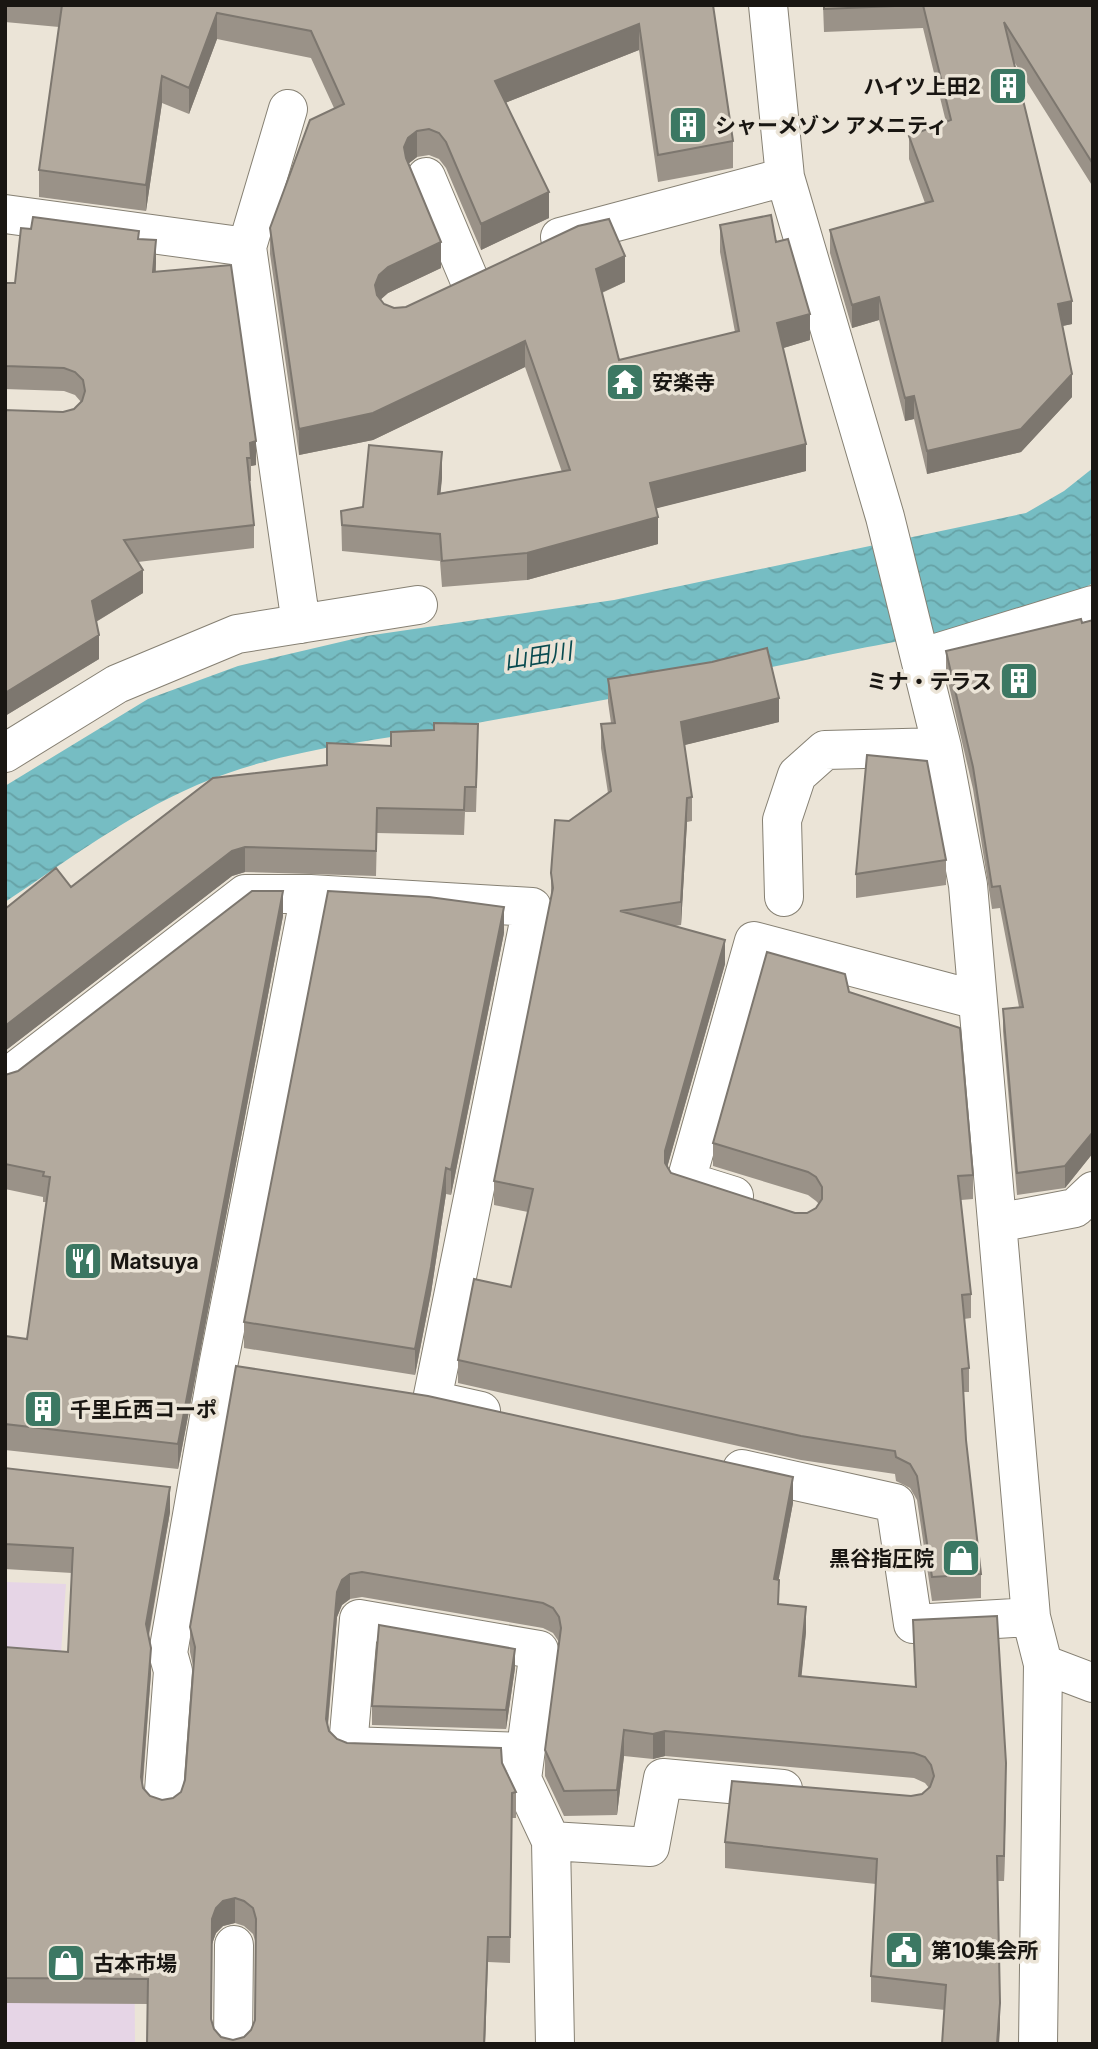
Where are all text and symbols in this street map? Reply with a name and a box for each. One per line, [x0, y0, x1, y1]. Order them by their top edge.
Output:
building icon: ハイツ上田2 [987, 65, 1029, 107]
place label: ハイツ上田2 [863, 74, 981, 99]
building icon: シャーメゾン アメニティ [667, 104, 709, 146]
place label: シャーメゾン アメニティ [715, 113, 948, 138]
temple icon: 安楽寺 [604, 361, 646, 403]
place label: 安楽寺 [652, 370, 715, 395]
water label: 山田川 [502, 636, 577, 675]
building icon: ミナ・テラス [998, 660, 1040, 702]
place label: ミナ・テラス [866, 669, 992, 694]
restaurant icon: Matsuya [62, 1240, 104, 1282]
place label: Matsuya [110, 1249, 199, 1274]
building icon: 千里丘西コーポ [22, 1388, 64, 1430]
place label: 千里丘西コーポ [70, 1397, 217, 1422]
shop icon: 黒谷指圧院 [940, 1537, 982, 1579]
place label: 黒谷指圧院 [829, 1546, 934, 1571]
public building icon: 第10集会所 [883, 1929, 925, 1971]
place label: 第10集会所 [931, 1938, 1038, 1963]
shop icon: 古本市場 [45, 1942, 87, 1984]
place label: 古本市場 [93, 1951, 177, 1976]

